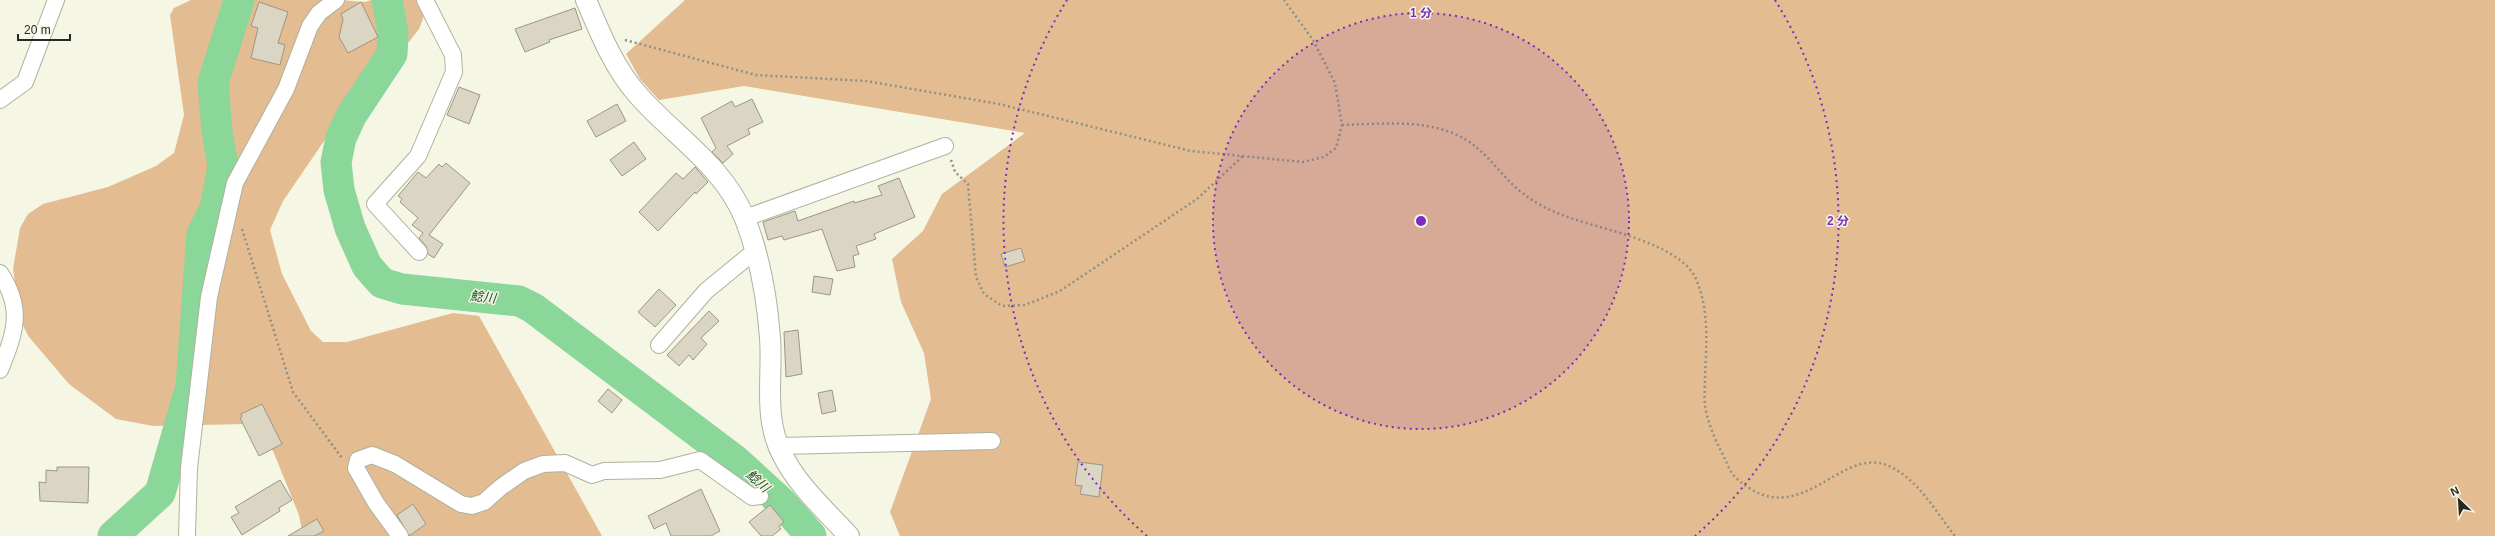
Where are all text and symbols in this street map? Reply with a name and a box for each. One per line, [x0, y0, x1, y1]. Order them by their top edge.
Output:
text: 1 分 [1410, 6, 1432, 20]
scale bar [18, 16, 70, 42]
text: 20 m [24, 23, 51, 37]
centre of rings [1414, 214, 1428, 228]
text: 2 分 [1827, 214, 1849, 228]
water label: 鯰川 [469, 288, 499, 306]
water label: 鯰川 [743, 467, 774, 497]
north arrow [2439, 480, 2479, 520]
text: N [2449, 484, 2461, 498]

